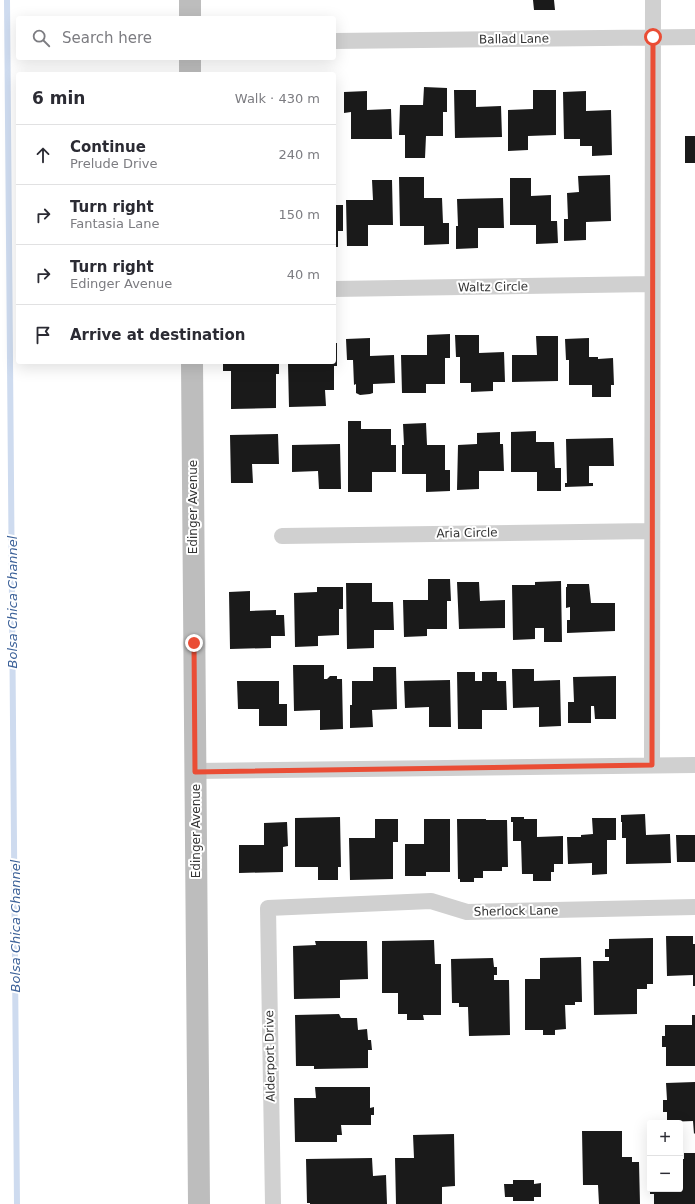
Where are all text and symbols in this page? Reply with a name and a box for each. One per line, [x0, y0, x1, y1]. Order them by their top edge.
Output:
search box [16, 16, 336, 60]
icon: search [30, 27, 52, 49]
route start [644, 28, 662, 46]
text: Search here [62, 29, 152, 47]
street label: Ballad Lane [479, 31, 549, 47]
text: 6 min [32, 88, 85, 108]
text: Walk · 430 m [235, 91, 320, 106]
text: Continue [70, 138, 146, 156]
icon: ahead [32, 144, 54, 166]
text: 240 m [278, 147, 320, 162]
text: Prelude Drive [70, 156, 158, 171]
text: Turn right [70, 198, 154, 216]
icon: right [32, 204, 54, 226]
text: 150 m [278, 207, 320, 222]
text: Fantasia Lane [70, 216, 159, 231]
text: Turn right [70, 258, 154, 276]
icon: right [32, 264, 54, 286]
text: 40 m [287, 267, 320, 282]
text: Edinger Avenue [70, 276, 172, 291]
street label: Waltz Circle [458, 279, 528, 295]
icon: arrive [32, 324, 54, 346]
text: Arrive at destination [70, 326, 245, 344]
street label: Edinger Avenue [186, 460, 200, 554]
street label: Aria Circle [436, 525, 498, 541]
water label: Bolsa Chica Channel [5, 535, 20, 668]
route end [185, 634, 203, 652]
street label: Edinger Avenue [189, 784, 203, 878]
water label: Bolsa Chica Channel [8, 859, 23, 992]
street label: Sherlock Lane [474, 903, 558, 919]
street label: Alderport Drive [262, 1010, 278, 1102]
map controls [647, 1120, 683, 1192]
button: + [647, 1120, 683, 1156]
button: − [647, 1156, 683, 1192]

